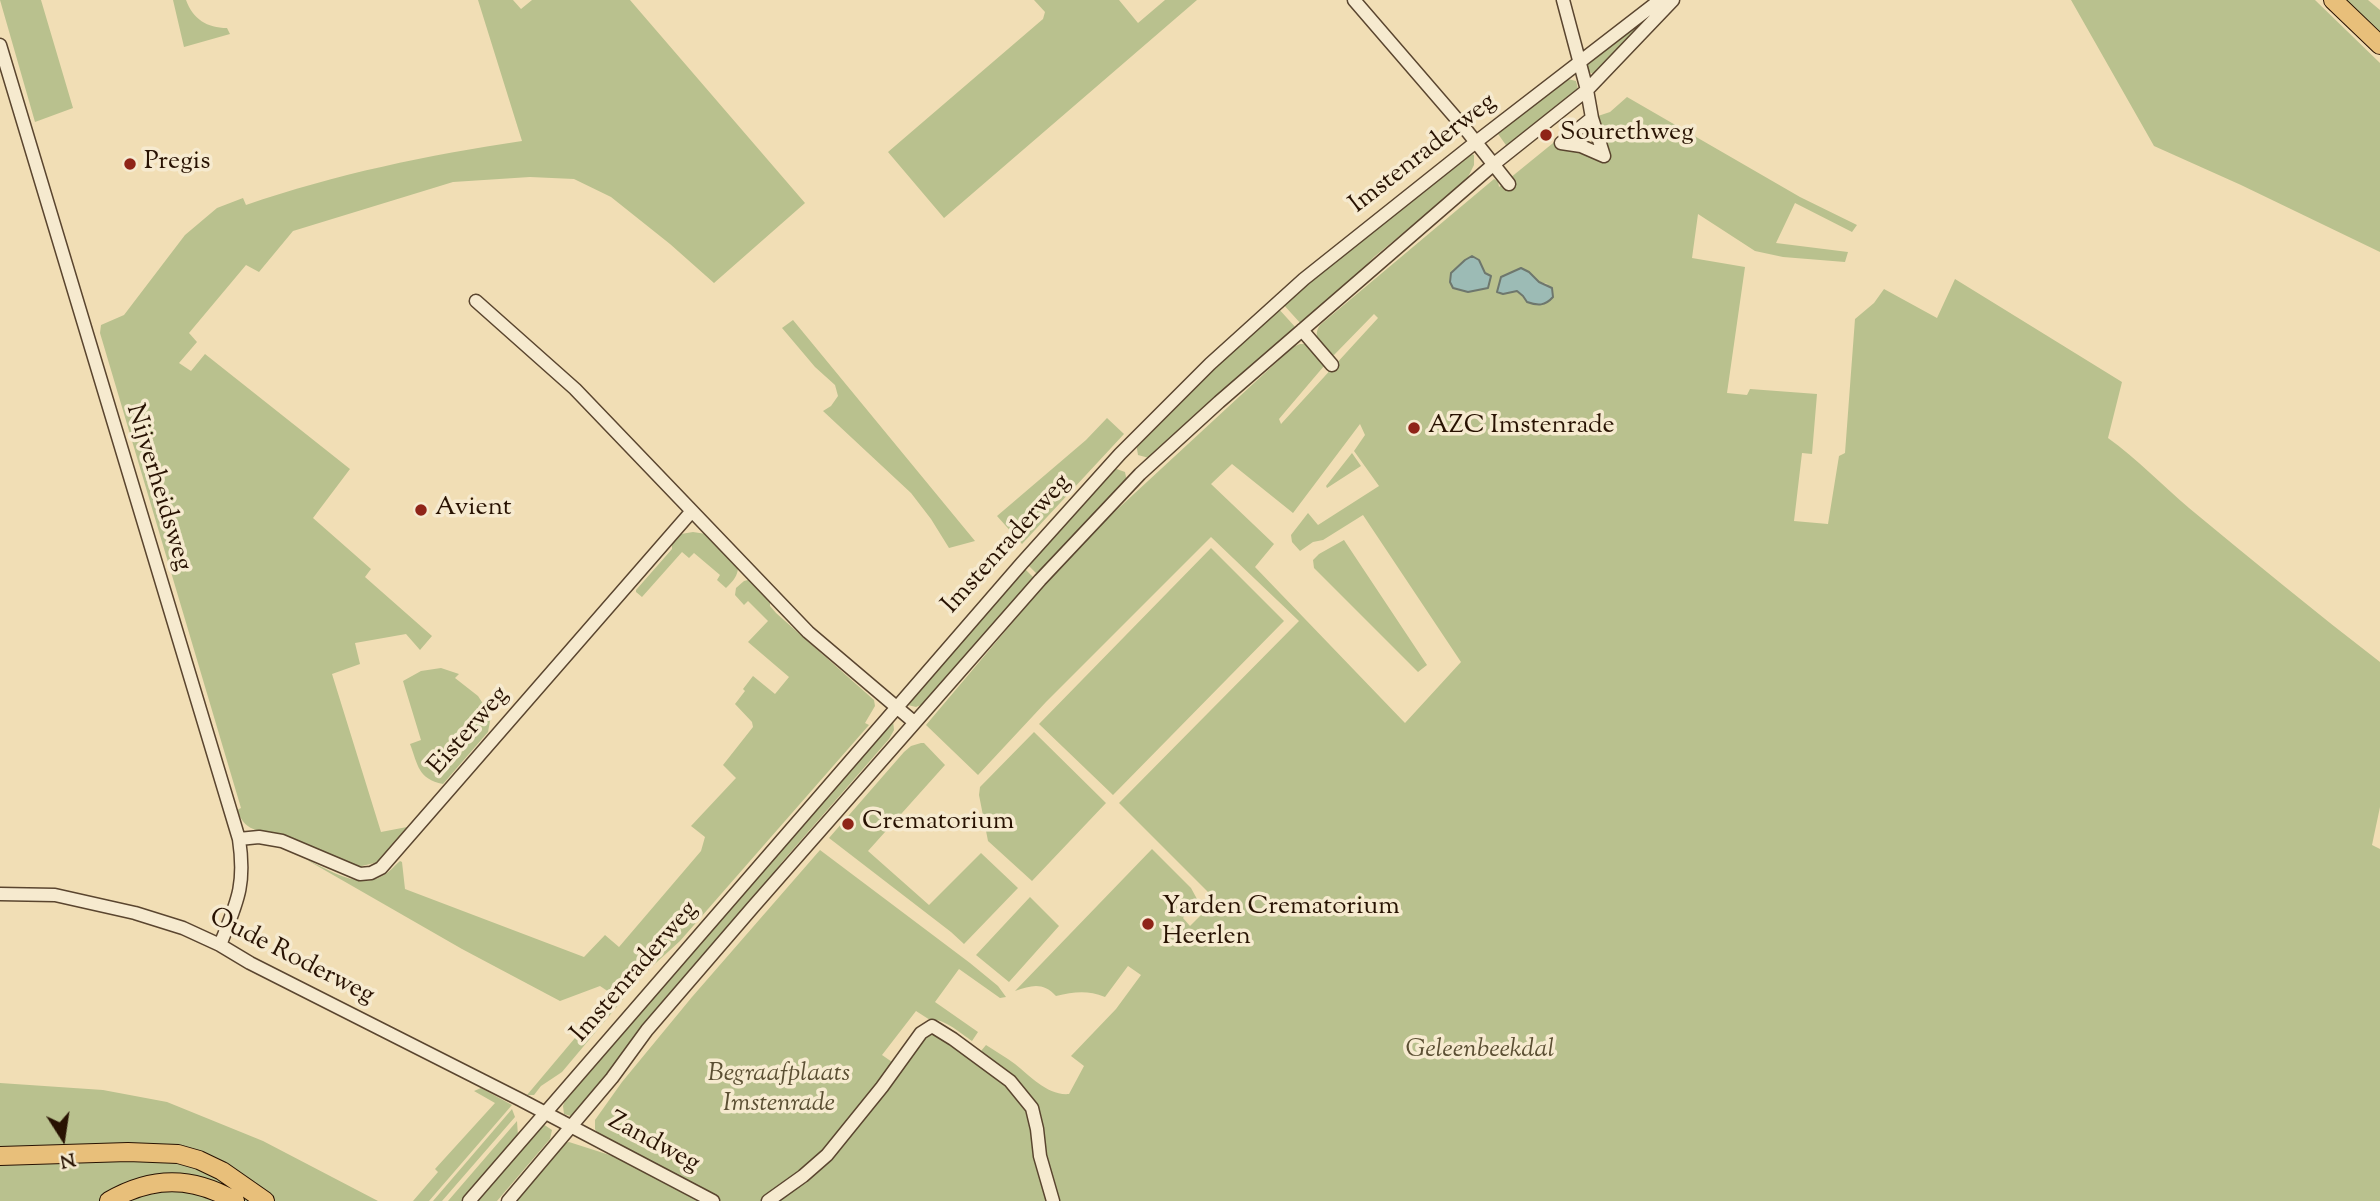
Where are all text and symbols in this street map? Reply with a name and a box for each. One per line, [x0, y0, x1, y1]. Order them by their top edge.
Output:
street label: Imstenraderweg [1344, 88, 1504, 222]
place label: Sourethweg [1560, 119, 1694, 151]
marker: Sourethweg [1538, 127, 1554, 143]
place label: Pregis [144, 148, 210, 180]
marker: Pregis [122, 156, 138, 172]
street label: Nijverheidsweg [117, 401, 197, 575]
place label: AZC Imstenrade [1428, 412, 1615, 444]
marker: AZC Imstenrade [1406, 420, 1422, 436]
street label: Imstenraderweg [937, 469, 1079, 621]
place label: Avient [435, 494, 512, 526]
marker: Avient [413, 502, 429, 518]
street label: Eisterweg [423, 681, 517, 783]
place label: Crematorium [862, 808, 1014, 840]
marker: Crematorium [840, 816, 856, 832]
place label: Yarden Crematorium Heerlen [1162, 893, 1400, 954]
street label: Imstenraderweg [566, 896, 706, 1050]
street label: Oude Roderweg [203, 903, 379, 1013]
marker: Yarden Crematorium Heerlen [1140, 916, 1156, 932]
park label: Geleenbeekdal [1405, 1036, 1555, 1068]
park label: Begraafplaats Imstenrade [708, 1060, 850, 1122]
north arrow [28, 1103, 98, 1173]
street label: Zandweg [602, 1107, 704, 1181]
text: N [57, 1144, 78, 1174]

